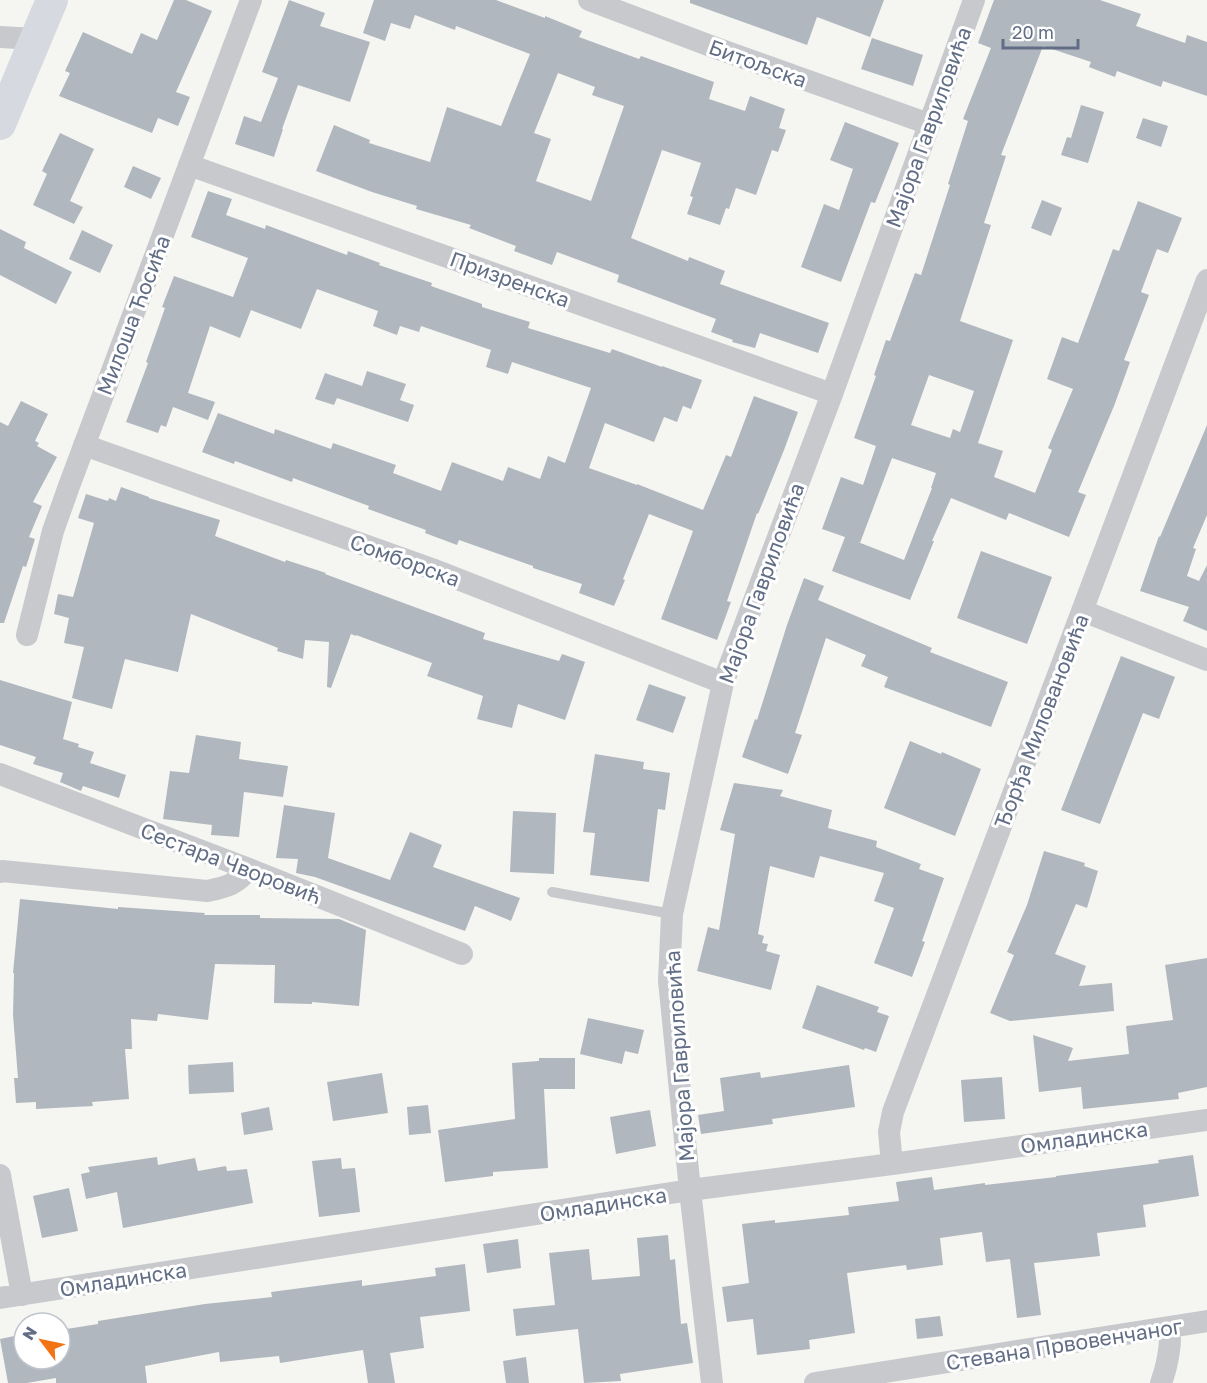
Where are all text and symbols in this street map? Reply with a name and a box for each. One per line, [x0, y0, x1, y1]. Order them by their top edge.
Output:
scale bar [1003, 12, 1078, 50]
text: 20 m [1012, 21, 1054, 43]
street label: Мајора Гавриловића [880, 23, 976, 231]
street label: Битољска [705, 33, 811, 93]
street label: Милоша Ћосића [91, 231, 175, 399]
street label: Призренска [447, 245, 573, 313]
street label: Мајора Гавриловића [713, 479, 809, 687]
street label: Сомборска [346, 528, 464, 592]
street label: Ђорђа Миловановића [988, 610, 1094, 832]
street label: Сестара Чворовић [137, 817, 325, 909]
street label: Мајора Гавриловића [659, 949, 699, 1163]
street label: Омладинска [1019, 1115, 1149, 1159]
street label: Омладинска [538, 1181, 668, 1227]
street label: Омладинска [58, 1256, 188, 1302]
north arrow [12, 1311, 72, 1371]
street label: Стевана Првовенчаног [944, 1312, 1184, 1376]
text: N [18, 1323, 41, 1344]

